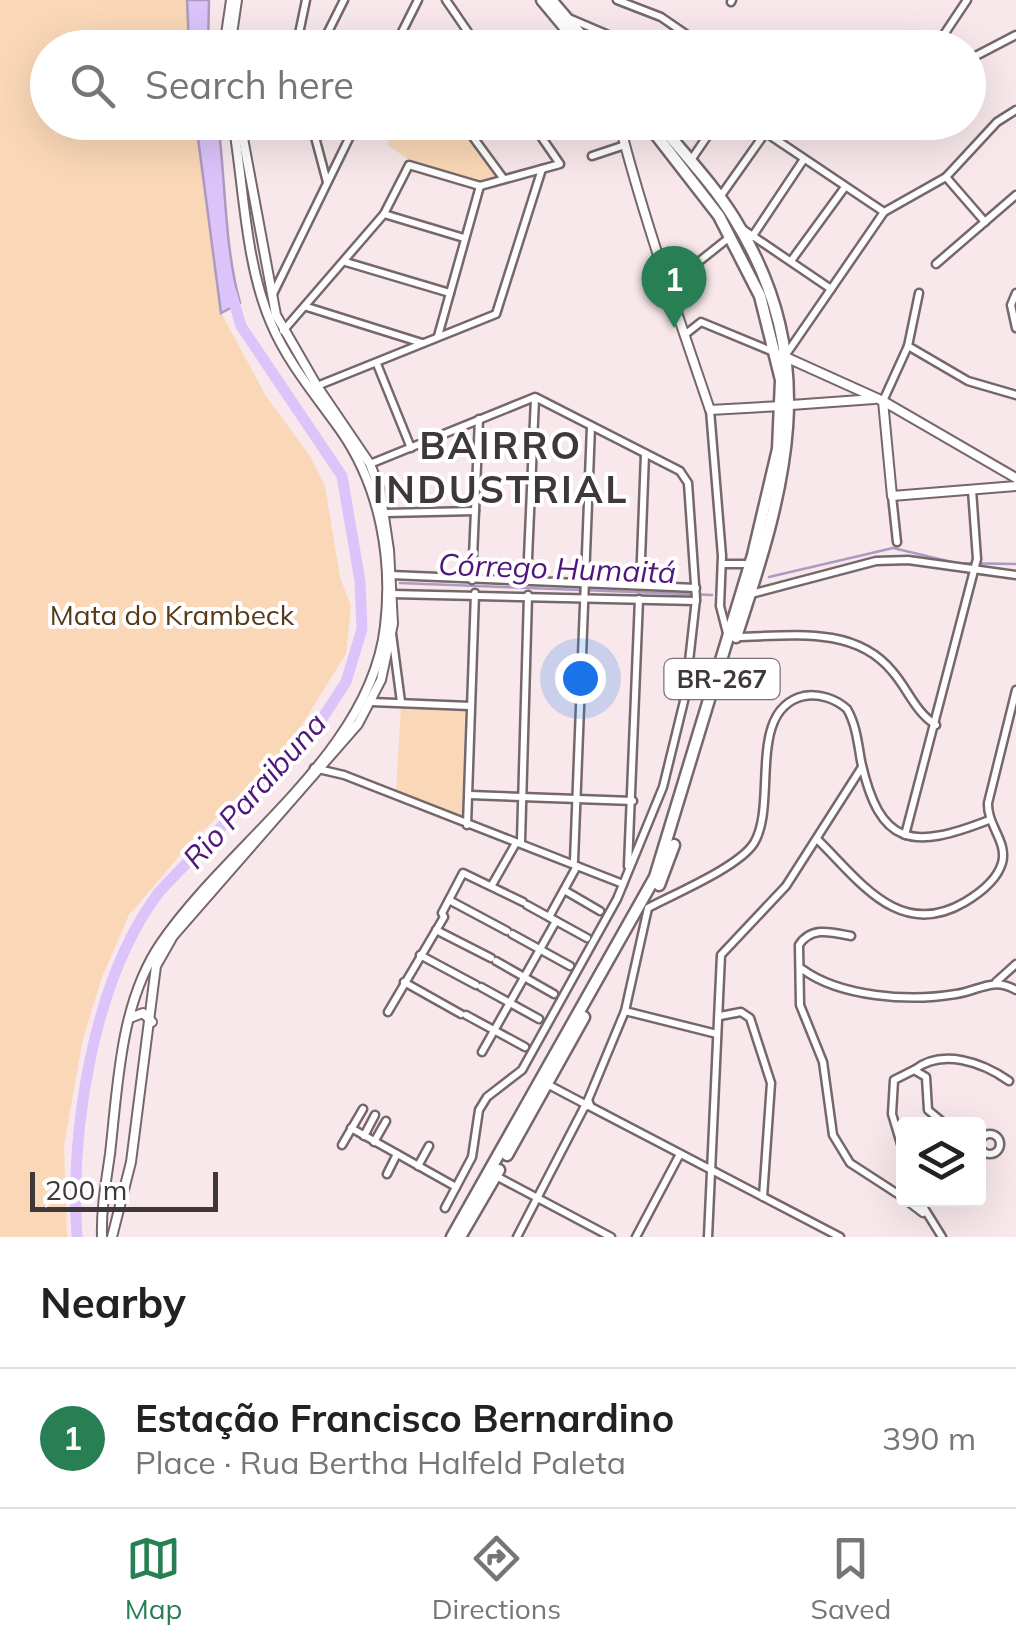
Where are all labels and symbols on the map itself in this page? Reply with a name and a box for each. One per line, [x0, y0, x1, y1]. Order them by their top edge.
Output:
pin: 1 [642, 245, 706, 328]
district label: BAIRRO INDUSTRIAL [373, 421, 629, 513]
water label: Córrego Humaitá [438, 545, 677, 591]
park label: Mata do Krambeck [50, 597, 295, 632]
your location [555, 653, 606, 704]
road number: BR-267 [664, 659, 780, 699]
water label: Rio Paraibuna [174, 705, 334, 876]
scale bar [30, 1167, 218, 1212]

